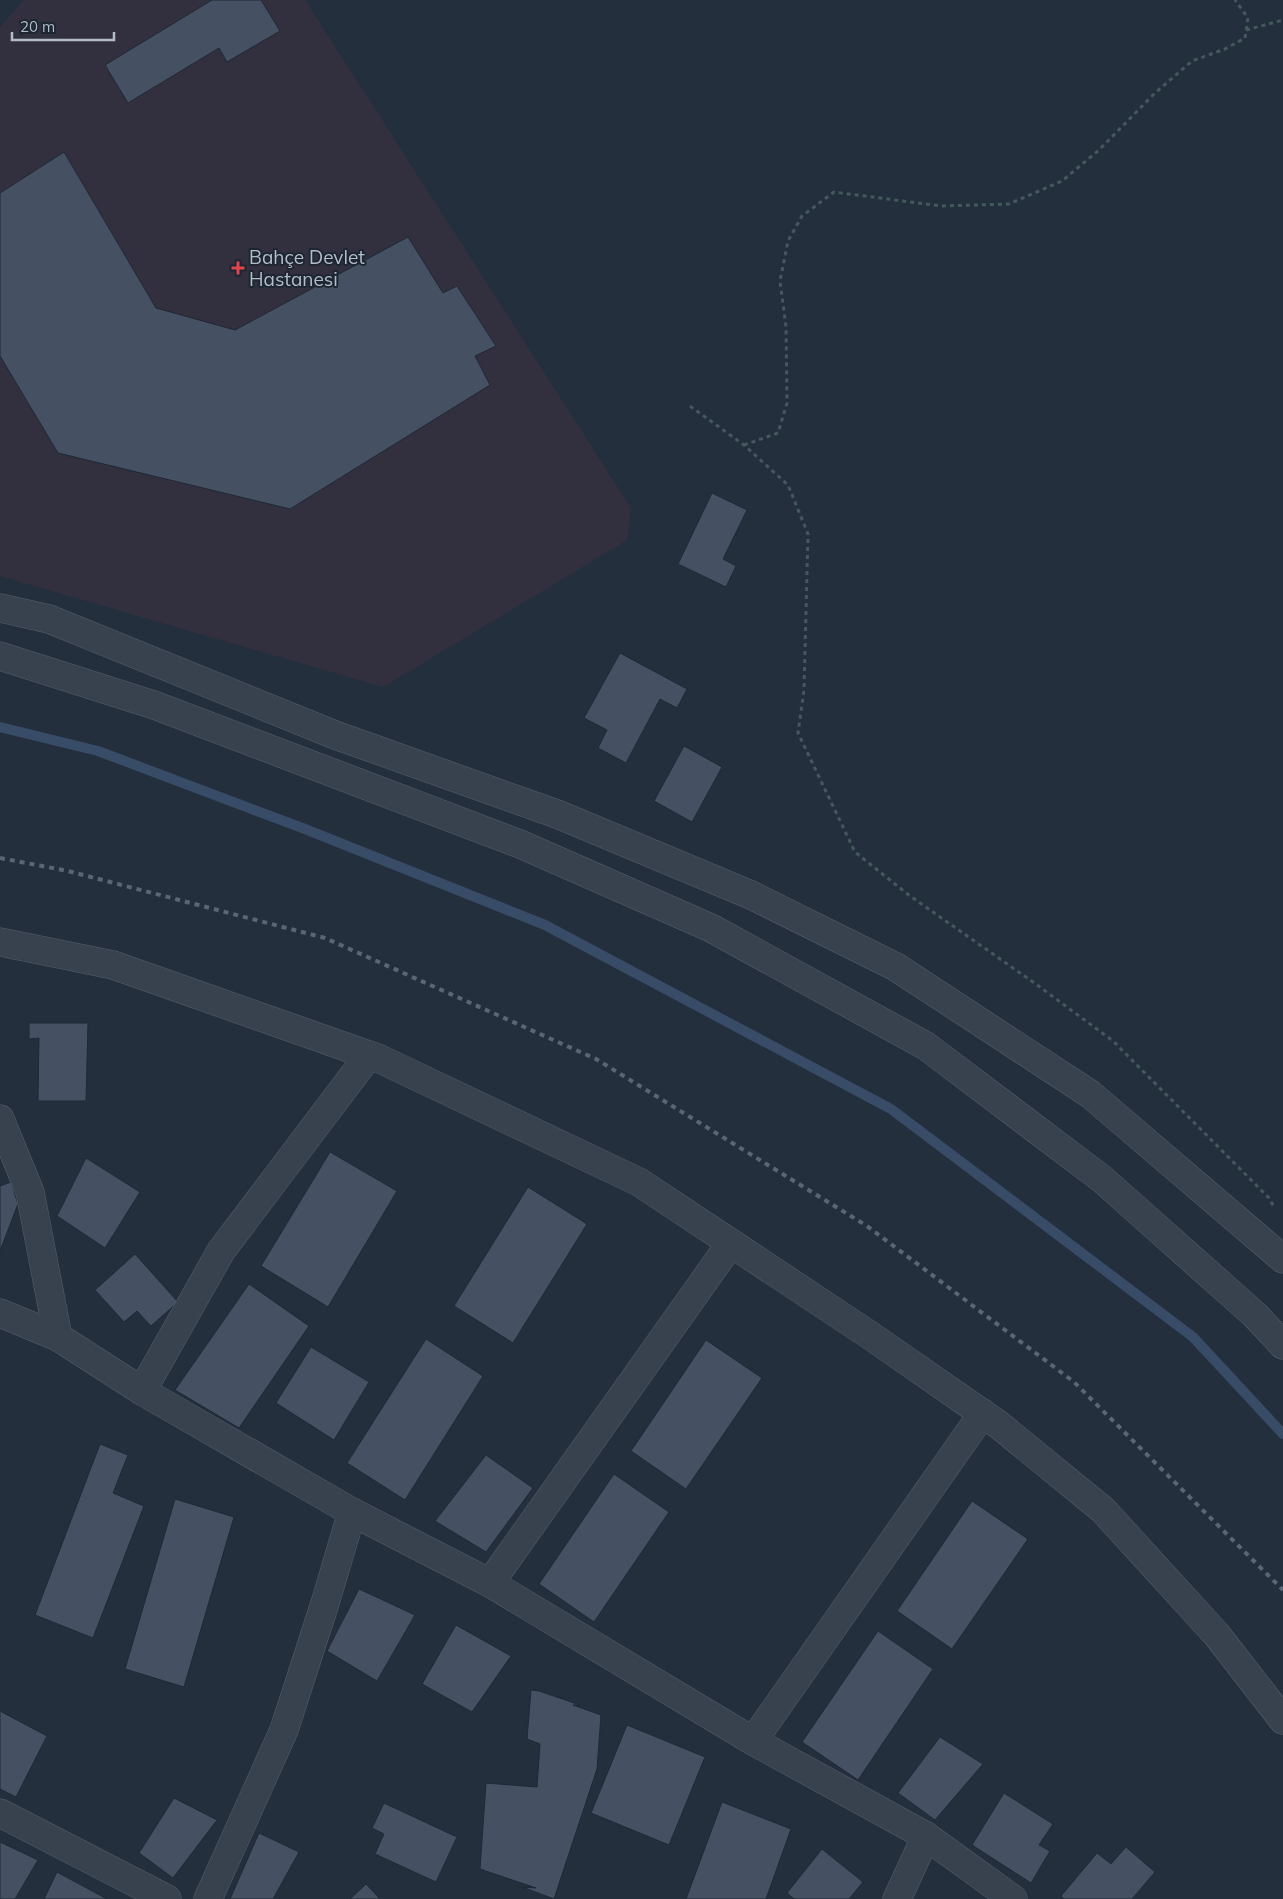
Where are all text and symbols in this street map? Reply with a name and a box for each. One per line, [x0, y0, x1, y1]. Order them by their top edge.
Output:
scale bar [12, 10, 115, 42]
text: 20 m [20, 17, 55, 36]
place label: Bahçe Devlet Hastanesi [249, 245, 365, 291]
marker: Bahçe Devlet Hastanesi [231, 261, 245, 275]

